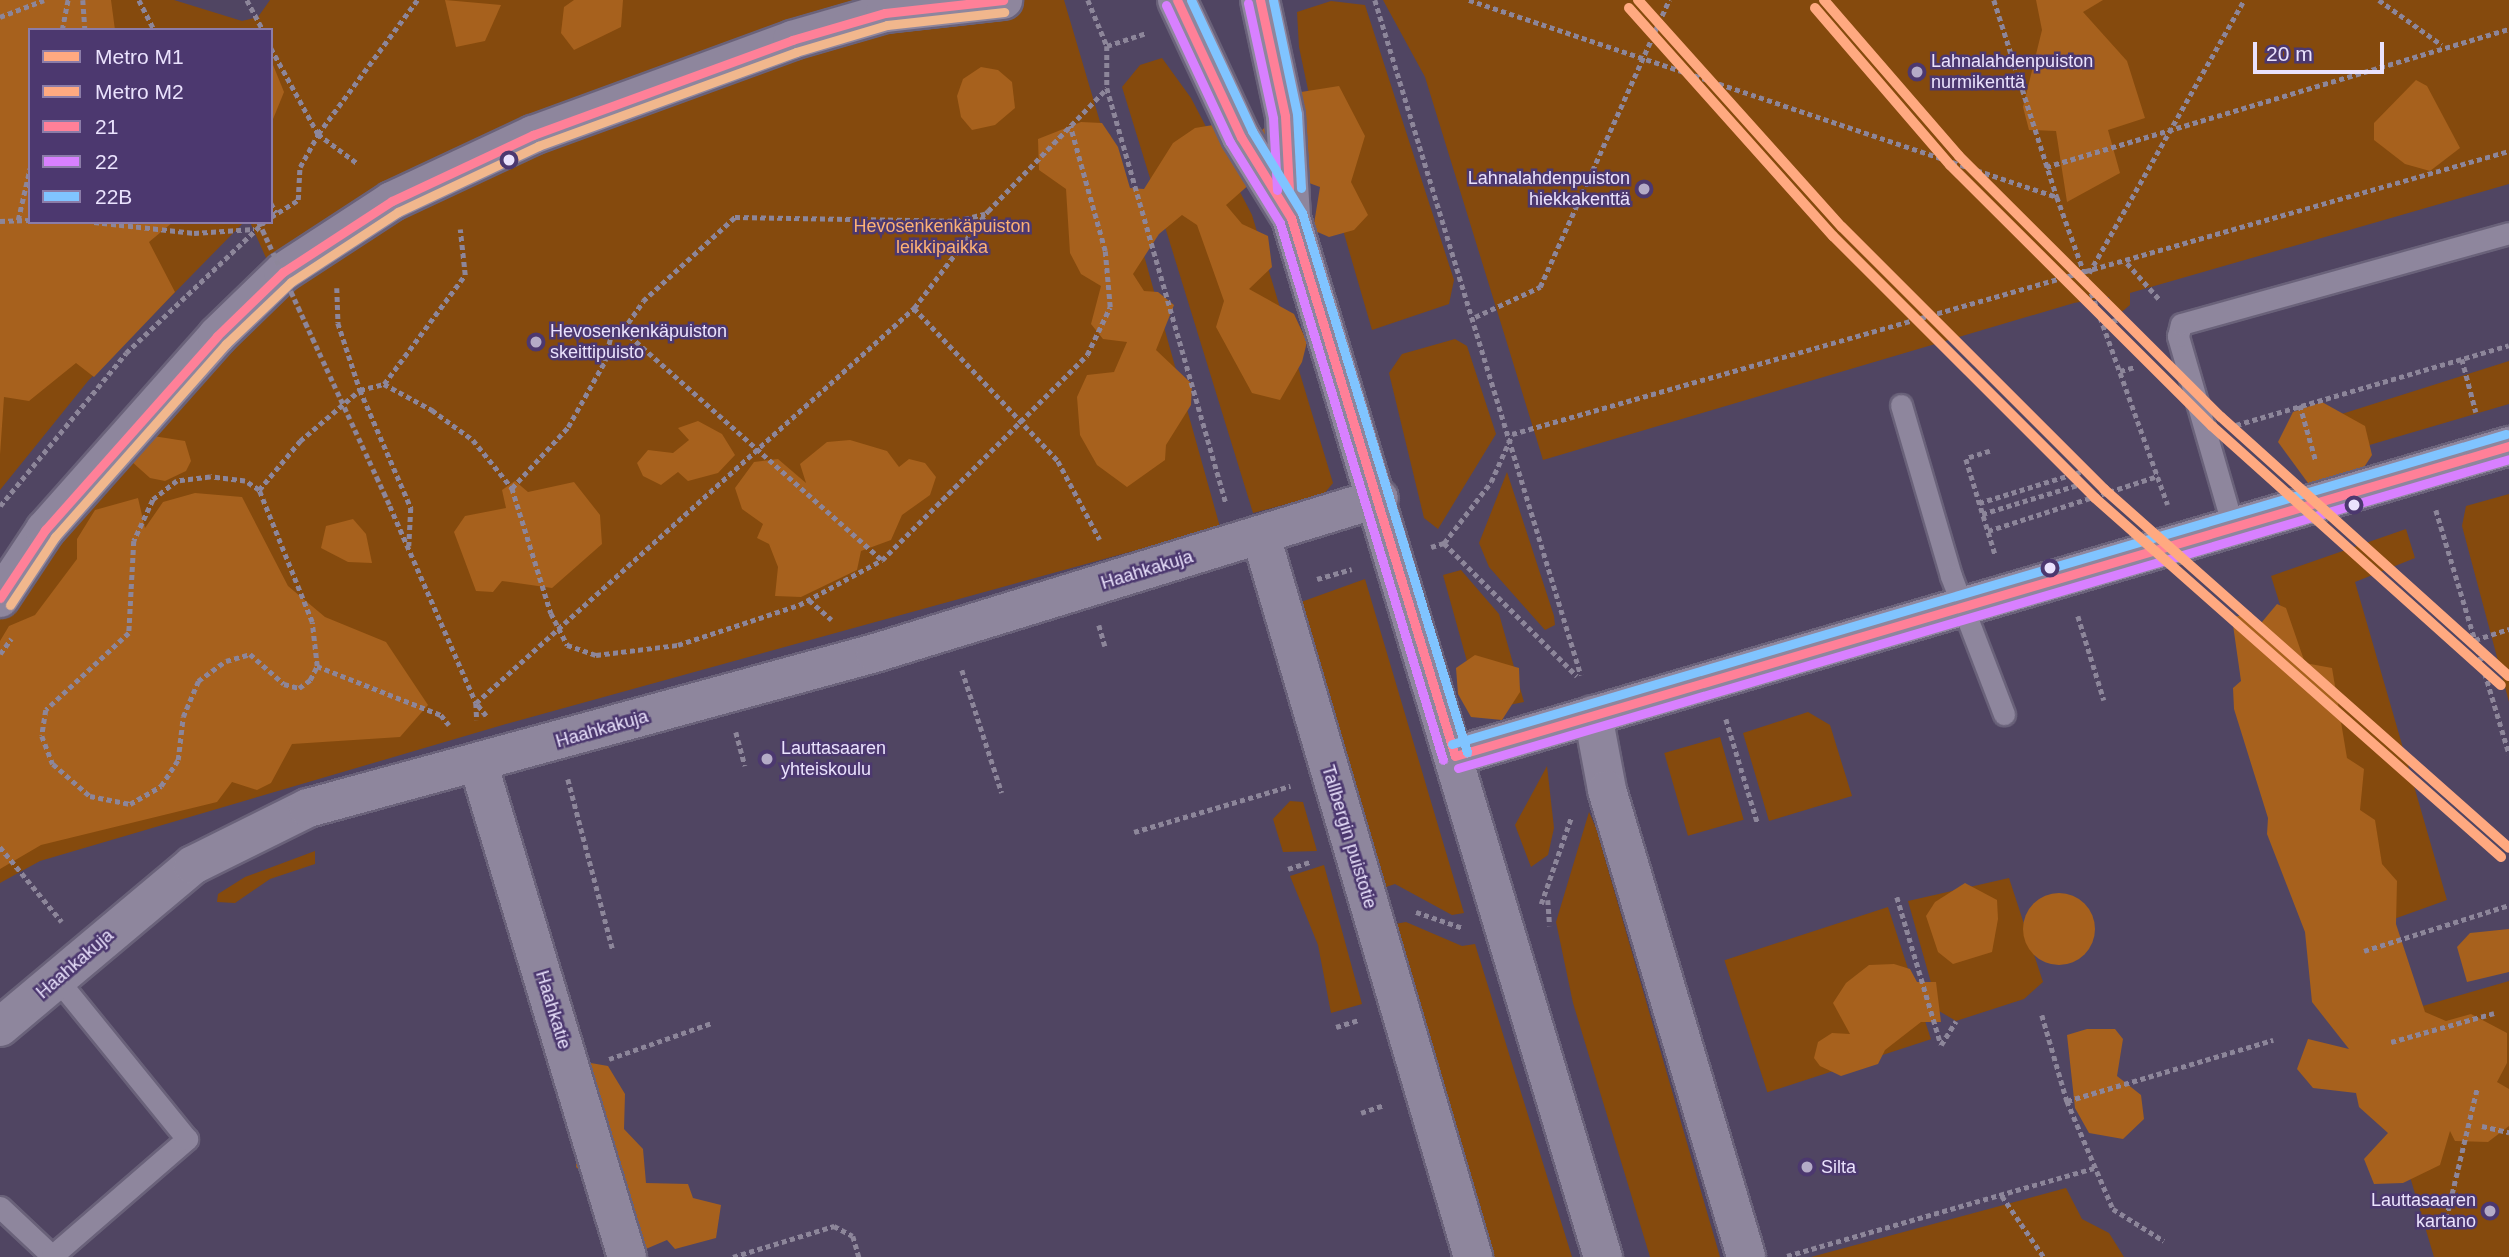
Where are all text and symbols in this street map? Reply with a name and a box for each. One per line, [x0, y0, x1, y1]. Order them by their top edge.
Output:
legend [28, 28, 273, 224]
scale bar [2257, 28, 2388, 72]
text: 20 m [2266, 42, 2313, 65]
text: Metro M1 [95, 45, 184, 68]
place label: Lahnalahdenpuiston nurmikenttä [1931, 51, 2093, 94]
marker: Lahnalahdenpuiston nurmikenttä [1909, 64, 1925, 80]
text: Metro M2 [95, 80, 184, 103]
text: 21 [95, 115, 118, 138]
text: 22 [95, 150, 118, 173]
unlabelled marker [502, 153, 516, 167]
place label: Lahnalahdenpuiston hiekkakenttä [1468, 168, 1630, 210]
marker: Lahnalahdenpuiston hiekkakenttä [1636, 181, 1652, 197]
text: 22B [95, 185, 132, 208]
park label: Hevosenkenkäpuiston leikkipaikka [853, 216, 1031, 258]
place label: Hevosenkenkäpuiston skeittipuisto [550, 321, 727, 364]
marker: Hevosenkenkäpuiston skeittipuisto [528, 334, 544, 350]
unlabelled marker [2347, 498, 2361, 512]
street label: Haahkakuja [1098, 546, 1196, 594]
unlabelled marker [2043, 561, 2057, 575]
street label: Haahkakuja [553, 706, 651, 752]
place label: Lauttasaaren yhteiskoulu [781, 738, 886, 780]
marker: Lauttasaaren yhteiskoulu [759, 751, 775, 767]
street label: Tallbergin puistotie [1317, 763, 1381, 911]
street label: Haahkakuja [32, 925, 118, 1003]
street label: Haahkatie [531, 968, 575, 1052]
place label: Silta [1821, 1156, 1856, 1178]
marker: Silta [1799, 1159, 1815, 1175]
place label: Lauttasaaren kartano [2371, 1190, 2476, 1232]
marker: Lauttasaaren kartano [2482, 1203, 2498, 1219]

